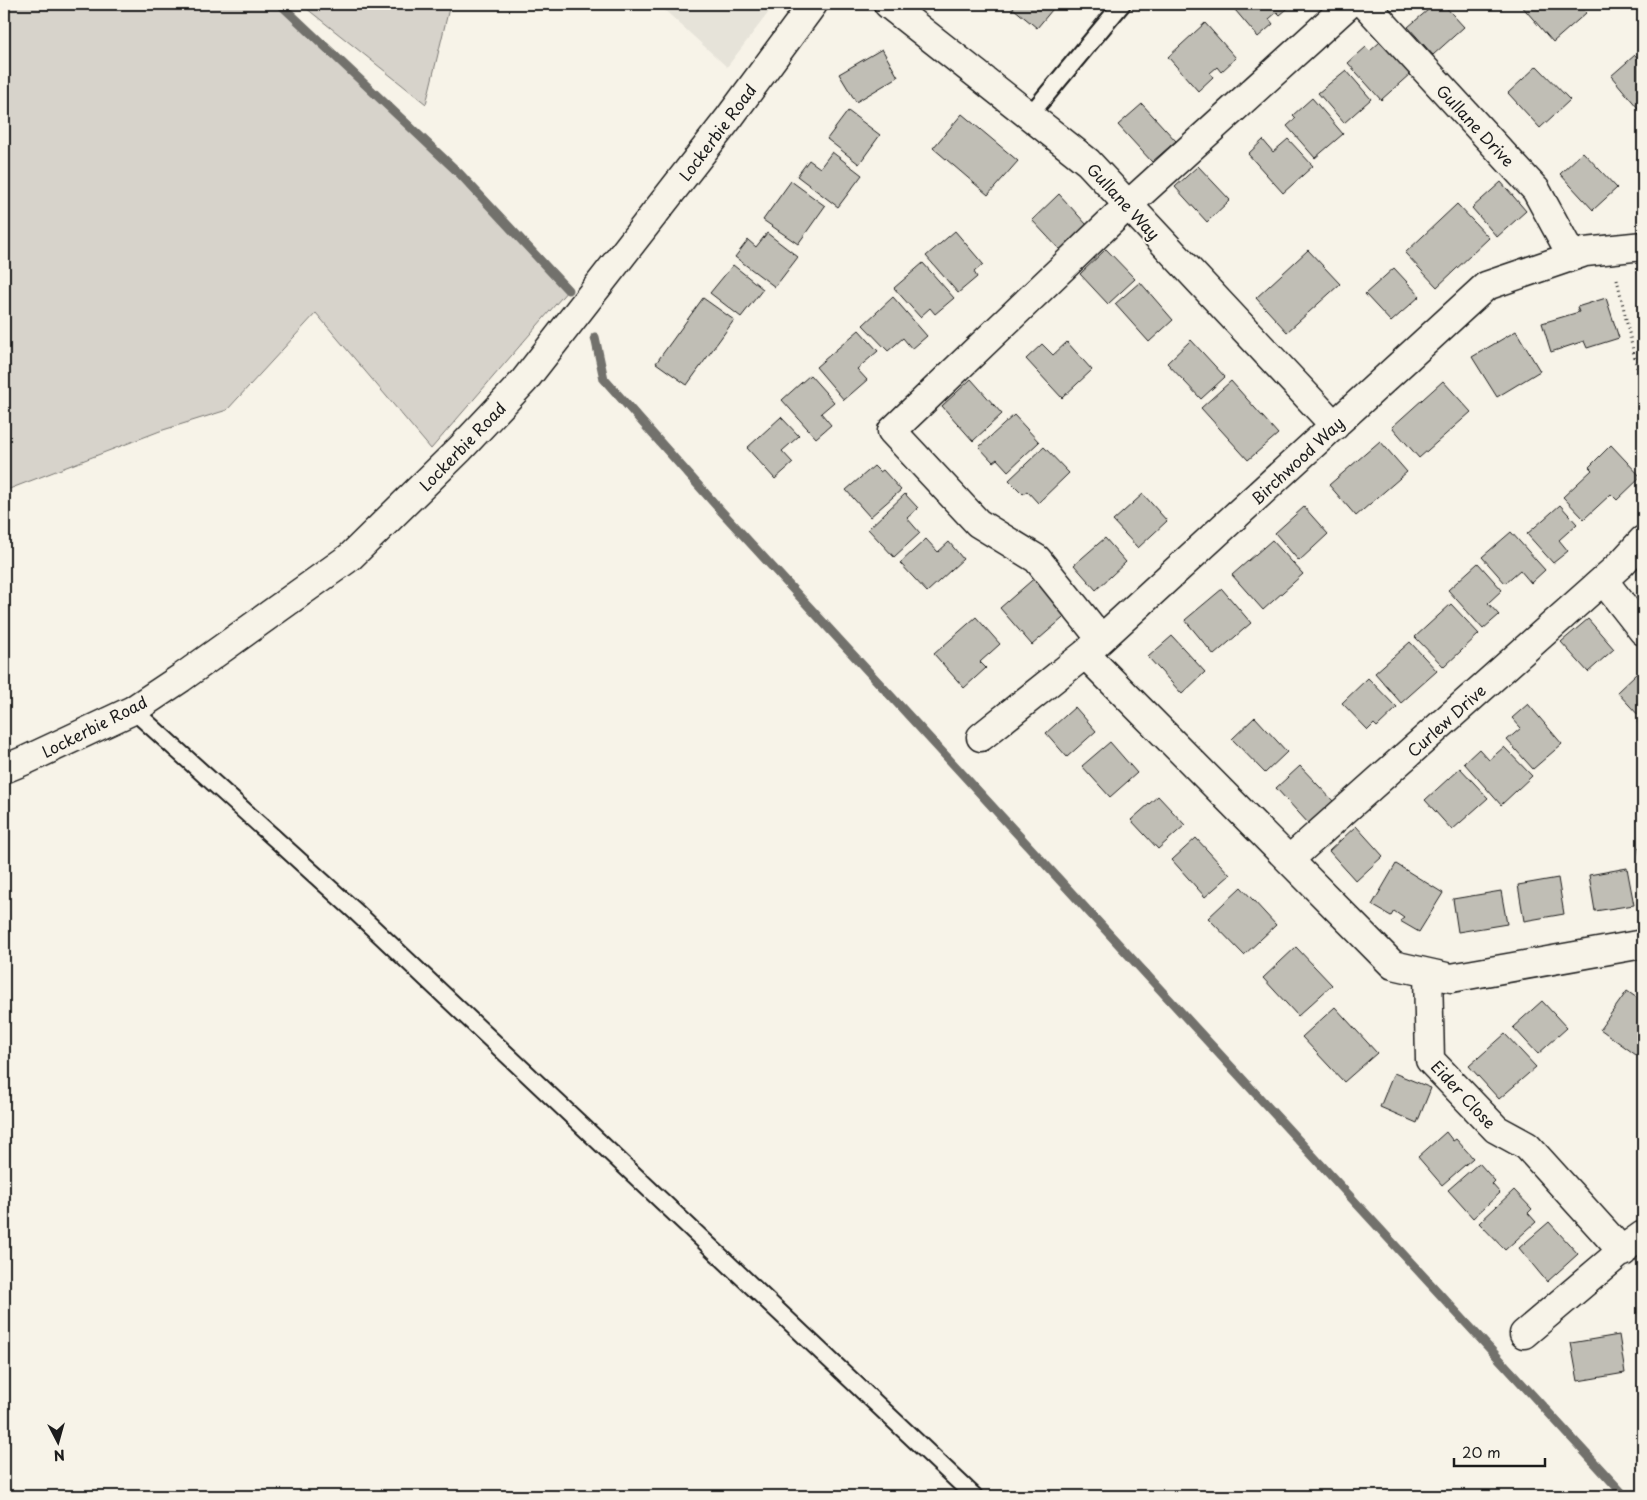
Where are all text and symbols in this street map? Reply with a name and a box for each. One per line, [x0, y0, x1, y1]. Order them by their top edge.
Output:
street label: Gullane Drive [1431, 78, 1521, 172]
street label: Lockerbie Road [673, 79, 761, 185]
street label: Gullane Way [1082, 157, 1166, 245]
street label: Lockerbie Road [413, 396, 511, 496]
street label: Birchwood Way [1245, 410, 1349, 510]
street label: Curlew Drive [1401, 678, 1491, 762]
street label: Lockerbie Road [37, 689, 151, 763]
street label: Eider Close [1426, 1054, 1502, 1134]
north arrow [32, 1418, 82, 1468]
scale bar [1454, 1435, 1546, 1467]
text: 20 m [1462, 1440, 1501, 1463]
text: N [53, 1444, 66, 1466]

